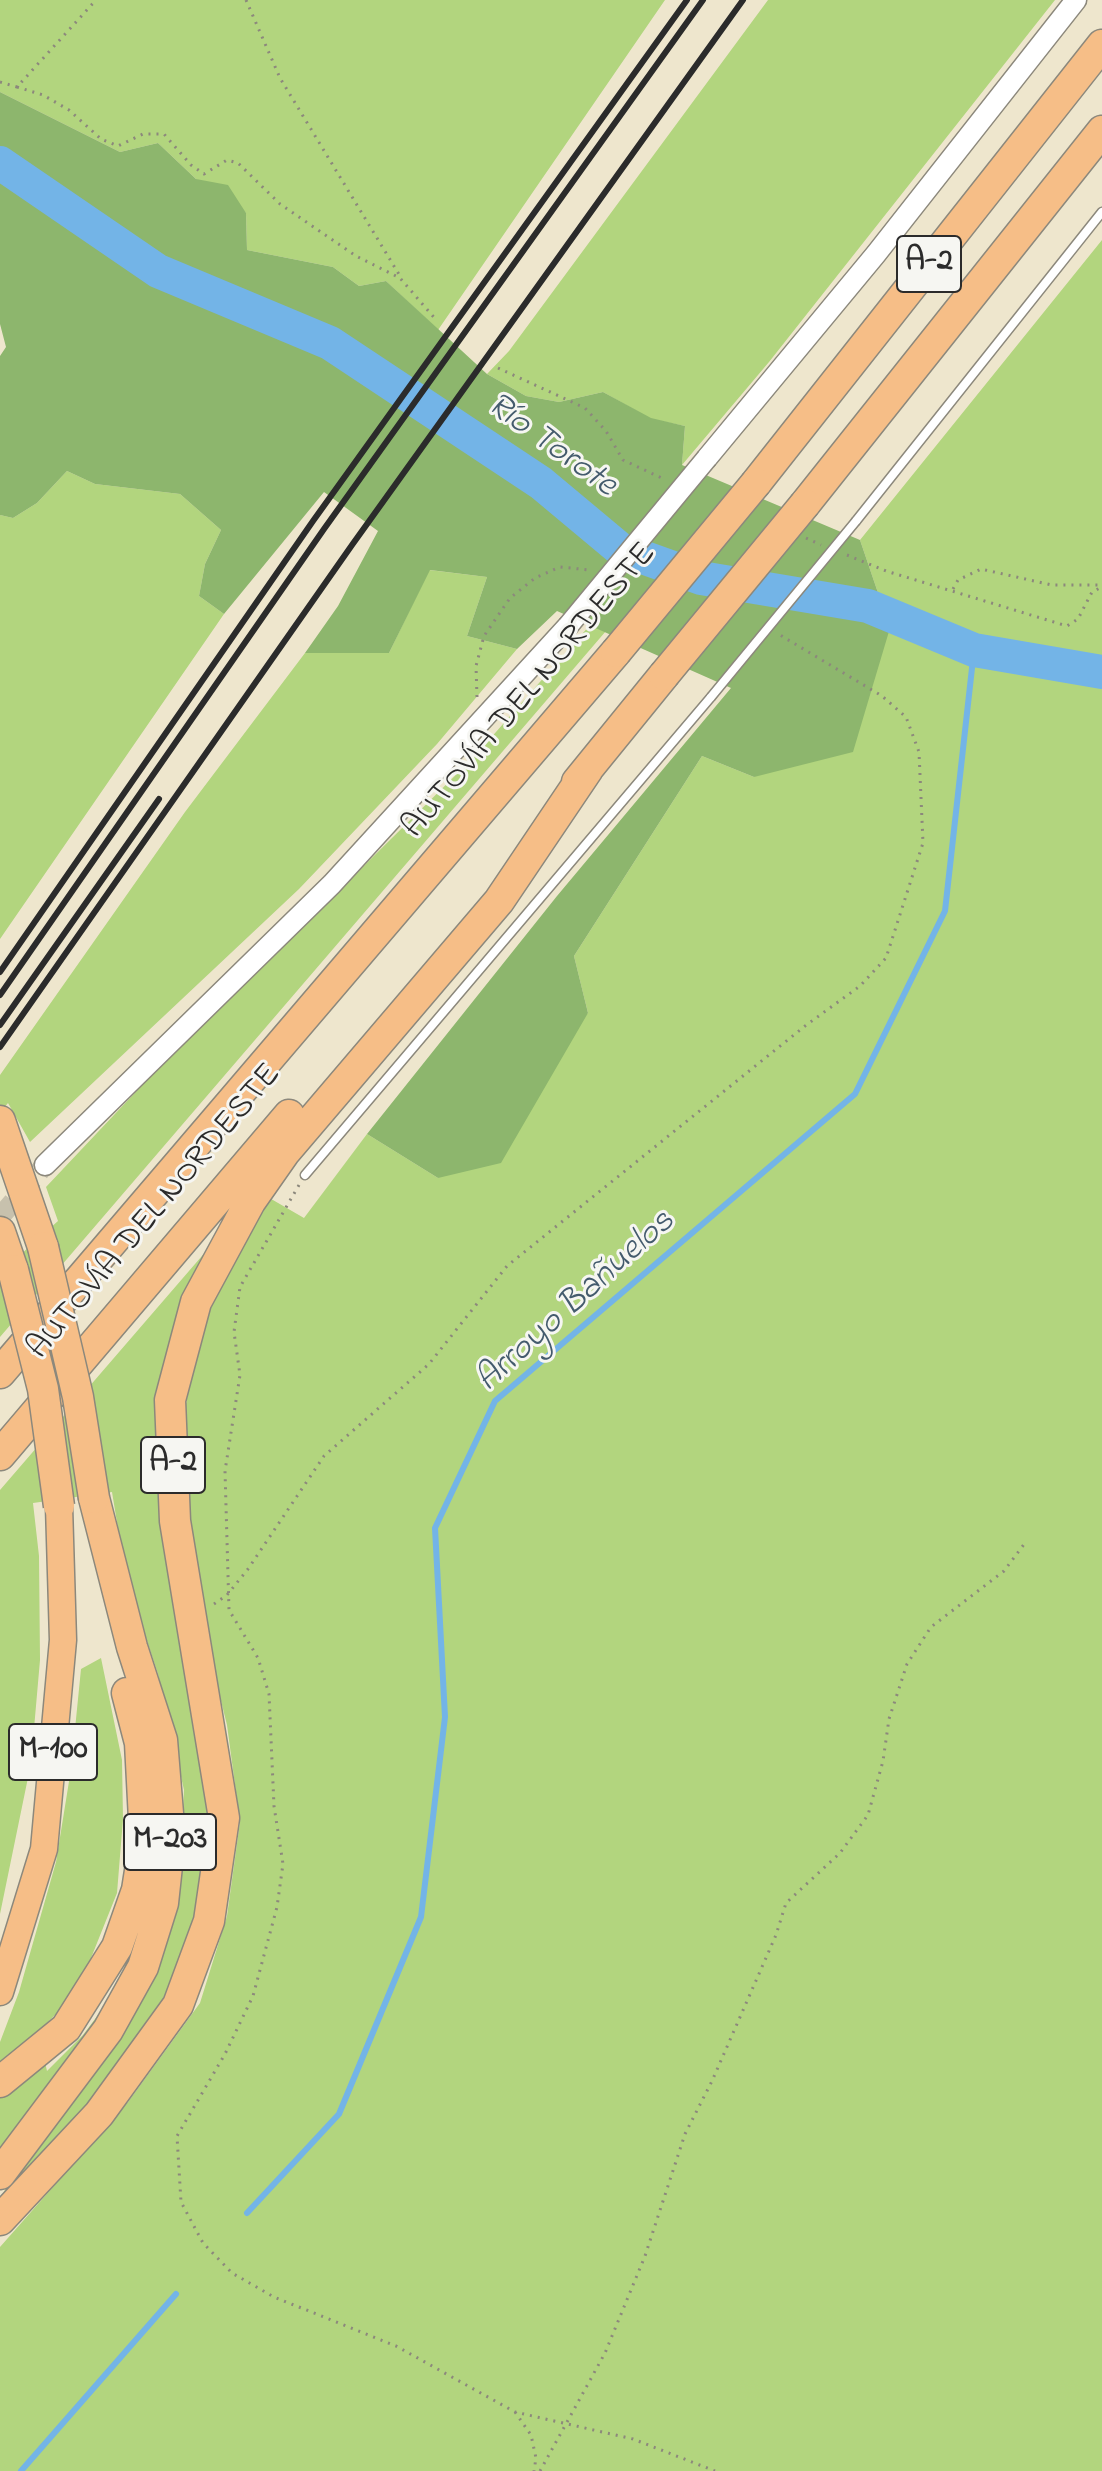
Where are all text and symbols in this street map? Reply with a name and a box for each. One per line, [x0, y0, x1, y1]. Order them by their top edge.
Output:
road number: A-2 [897, 236, 961, 292]
water label: Río Torote [477, 385, 623, 509]
street label: AUTOVÍA DEL NORDESTE [395, 536, 667, 848]
street label: AUTOVÍA DEL NORDESTE [20, 1057, 292, 1369]
water label: Arroyo Bañuelos [468, 1202, 686, 1404]
road number: A-2 [141, 1437, 205, 1493]
road number: M-100 [9, 1724, 97, 1780]
road number: M-203 [124, 1814, 216, 1870]

